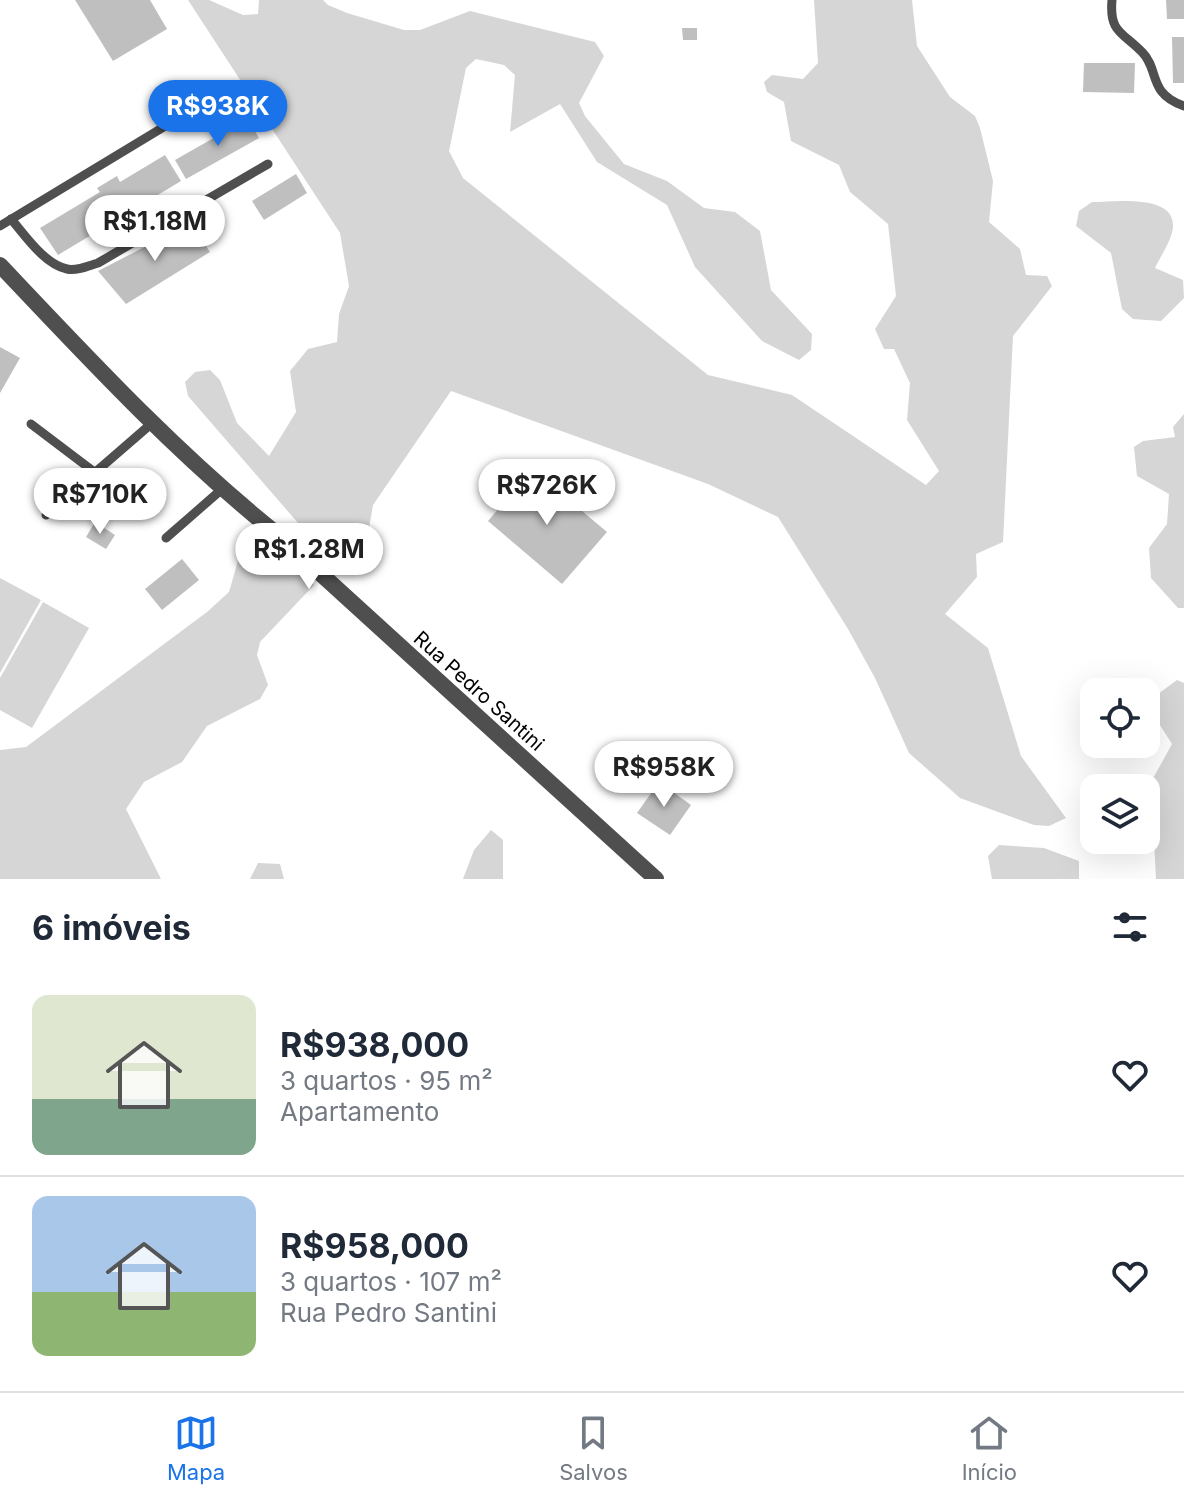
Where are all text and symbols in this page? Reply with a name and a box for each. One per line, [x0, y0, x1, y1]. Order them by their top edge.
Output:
pin: R$938K [153, 80, 283, 148]
text: R$938K [166, 90, 270, 121]
pin: R$1.18M [81, 195, 229, 263]
text: R$1.18M [103, 205, 207, 236]
pin: R$726K [482, 459, 612, 527]
pin: R$710K [35, 468, 165, 536]
text: R$726K [496, 469, 598, 500]
text: R$710K [52, 478, 148, 509]
pin: R$1.28M [235, 523, 383, 591]
text: R$1.28M [253, 533, 365, 564]
street label: Rua Pedro Santini [409, 626, 549, 756]
map controls [1080, 678, 1160, 854]
button: locate [1080, 678, 1160, 758]
pin: R$958K [599, 741, 729, 809]
text: R$958K [612, 751, 716, 782]
button: layers [1080, 774, 1160, 854]
icon: filters [1108, 905, 1152, 949]
text: 6 imóveis [32, 907, 191, 948]
text: R$938,000 [280, 1024, 469, 1065]
icon: home [96, 1027, 192, 1123]
icon: heart [1108, 1053, 1152, 1097]
text: 3 quartos · 95 m² [280, 1065, 493, 1096]
text: Apartamento [280, 1096, 439, 1127]
text: R$958,000 [280, 1225, 469, 1266]
icon: home [96, 1228, 192, 1324]
icon: heart [1108, 1254, 1152, 1298]
text: 3 quartos · 107 m² [280, 1266, 502, 1297]
text: Rua Pedro Santini [280, 1297, 497, 1328]
tab: Mapa [167, 1411, 225, 1485]
tab: Salvos [559, 1411, 628, 1485]
tab: Início [962, 1411, 1017, 1485]

